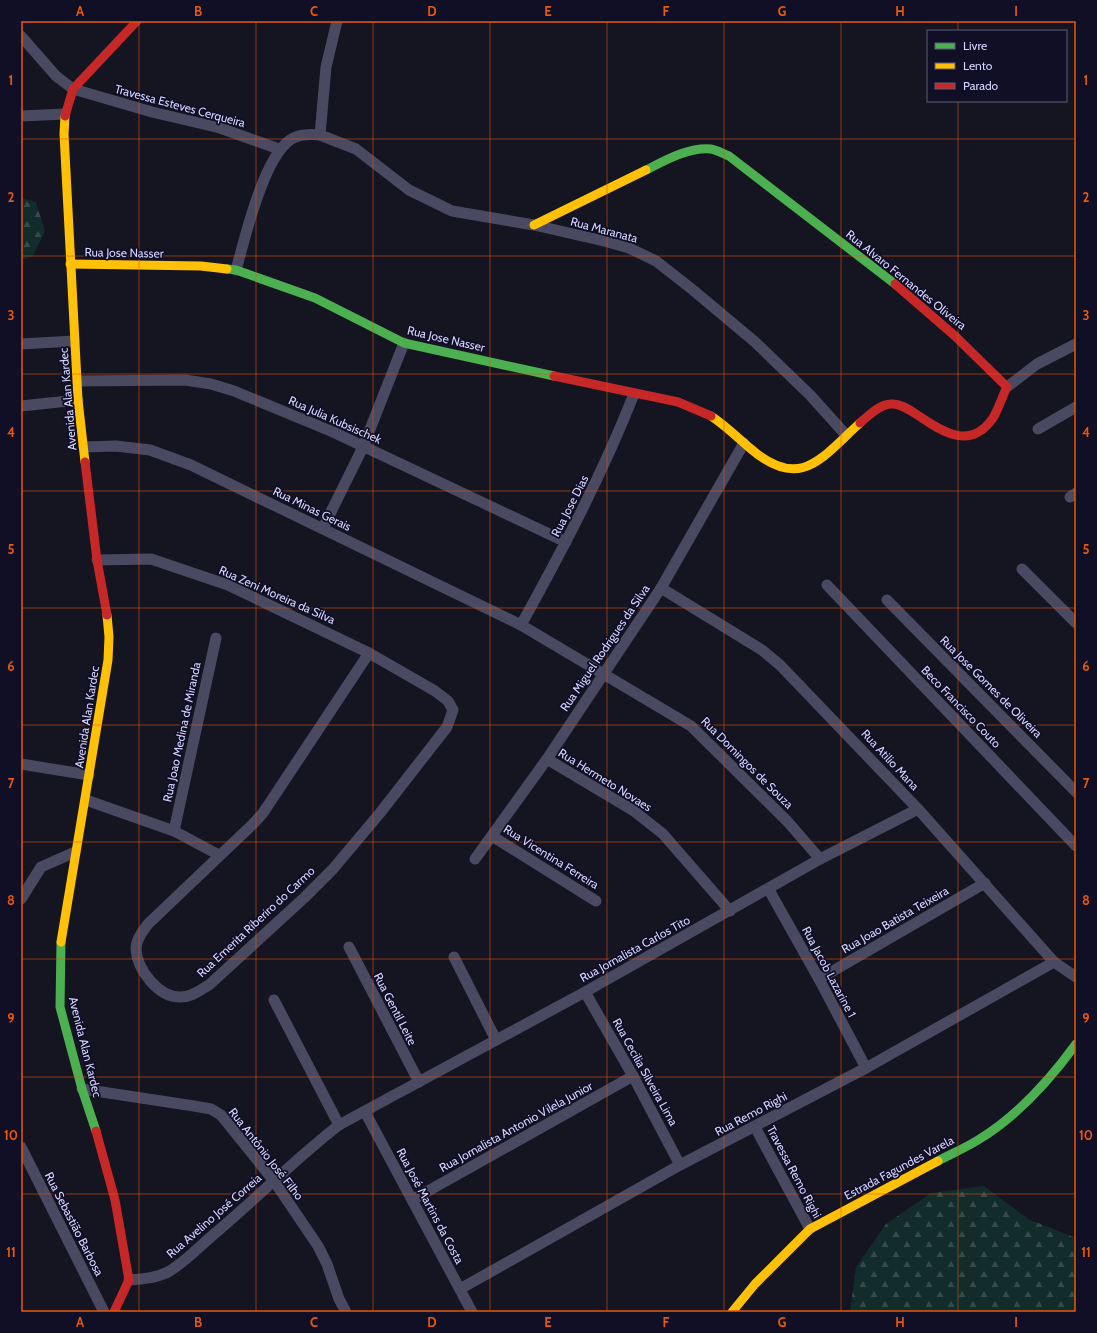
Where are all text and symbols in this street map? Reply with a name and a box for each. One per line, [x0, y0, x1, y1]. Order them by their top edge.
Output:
text: A [76, 3, 85, 19]
text: B [194, 3, 202, 19]
text: C [310, 3, 318, 19]
text: D [427, 3, 437, 19]
text: E [544, 3, 552, 19]
text: F [663, 3, 670, 19]
text: G [778, 3, 787, 19]
text: H [895, 3, 905, 19]
text: I [1014, 3, 1018, 19]
legend [927, 30, 1067, 102]
text: Livre [963, 38, 987, 53]
text: Lento [963, 58, 993, 73]
text: 1 [9, 72, 13, 88]
text: 1 [1084, 72, 1088, 88]
text: Parado [963, 78, 999, 93]
street label: Travessa Esteves Cerqueira [113, 81, 247, 130]
text: 2 [8, 189, 15, 205]
text: 2 [1083, 189, 1090, 205]
street label: Rua Maranata [569, 213, 640, 246]
street label: Rua Alvaro Fernandes Oliveira [843, 227, 970, 333]
street label: Rua Jose Nasser [84, 244, 164, 261]
text: 3 [7, 307, 15, 323]
text: 3 [1082, 307, 1090, 323]
street label: Rua Jose Nasser [406, 322, 487, 355]
street label: Avenida Alan Kardec [55, 347, 79, 451]
street label: Rua Julia Kubsischek [286, 392, 385, 447]
text: 4 [7, 424, 15, 440]
text: 4 [1082, 424, 1090, 440]
street label: Rua Jose Dias [548, 472, 591, 539]
street label: Rua Minas Gerais [271, 483, 354, 534]
text: 5 [8, 541, 15, 557]
text: 5 [1083, 541, 1090, 557]
street label: Rua Zeni Moreira da Silva [217, 562, 338, 627]
street label: Rua Miguel Rodrigues da Silva [557, 581, 653, 714]
street label: Rua Jose Gomes de Oliveira [937, 633, 1046, 741]
text: 6 [7, 658, 15, 674]
text: 6 [1082, 658, 1090, 674]
street label: Rua Joao Medina de Miranda [159, 660, 204, 803]
street label: Beco Francisco Couto [918, 663, 1005, 751]
street label: Avenida Alan Kardec [71, 664, 102, 769]
street label: Rua Domingos de Souza [698, 714, 797, 812]
street label: Rua Atilio Mana [858, 726, 923, 793]
street label: Rua Hermeto Novaes [556, 745, 655, 814]
text: 7 [8, 775, 15, 791]
text: 7 [1083, 775, 1090, 791]
street label: Rua Vicentina Ferreira [501, 821, 602, 892]
street label: Rua Emerita Riberiro do Carmo [194, 863, 318, 980]
street label: Rua Joao Batista Teixeira [839, 883, 951, 956]
text: 8 [7, 892, 15, 908]
text: 8 [1082, 892, 1090, 908]
street label: Rua Jornalista Carlos Tito [577, 912, 693, 985]
street label: Rua Jacob Lazarine 1 [799, 924, 860, 1020]
street label: Rua Gentil Leite [371, 970, 420, 1048]
street label: Avenida Alan Kardec [66, 995, 105, 1099]
text: 9 [7, 1010, 15, 1026]
text: 9 [1082, 1010, 1090, 1026]
street label: Rua Cecilia Silveira Lima [610, 1015, 681, 1128]
street label: Rua Jornalista Antonio Vilela Junior [436, 1078, 595, 1175]
street label: Rua Remo Righi [712, 1088, 789, 1139]
street label: Rua Antônio José Filho [226, 1105, 307, 1203]
street label: Travessa Remo Righi [764, 1123, 825, 1221]
text: 10 [4, 1127, 18, 1143]
text: 10 [1079, 1127, 1093, 1143]
street label: Estrada Fagundes Varela [841, 1132, 956, 1203]
street label: Rua José Martins da Costa [394, 1145, 467, 1266]
street label: Rua Sebastião Barbosa [42, 1169, 107, 1279]
street label: Rua Avelino José Correia [163, 1170, 264, 1261]
text: 11 [6, 1244, 16, 1260]
text: 11 [1081, 1244, 1091, 1260]
text: A [76, 1314, 85, 1330]
text: B [194, 1314, 202, 1330]
text: C [310, 1314, 318, 1330]
text: D [427, 1314, 437, 1330]
text: E [544, 1314, 552, 1330]
text: F [663, 1314, 670, 1330]
text: G [778, 1314, 787, 1330]
text: H [895, 1314, 905, 1330]
text: I [1014, 1314, 1018, 1330]

